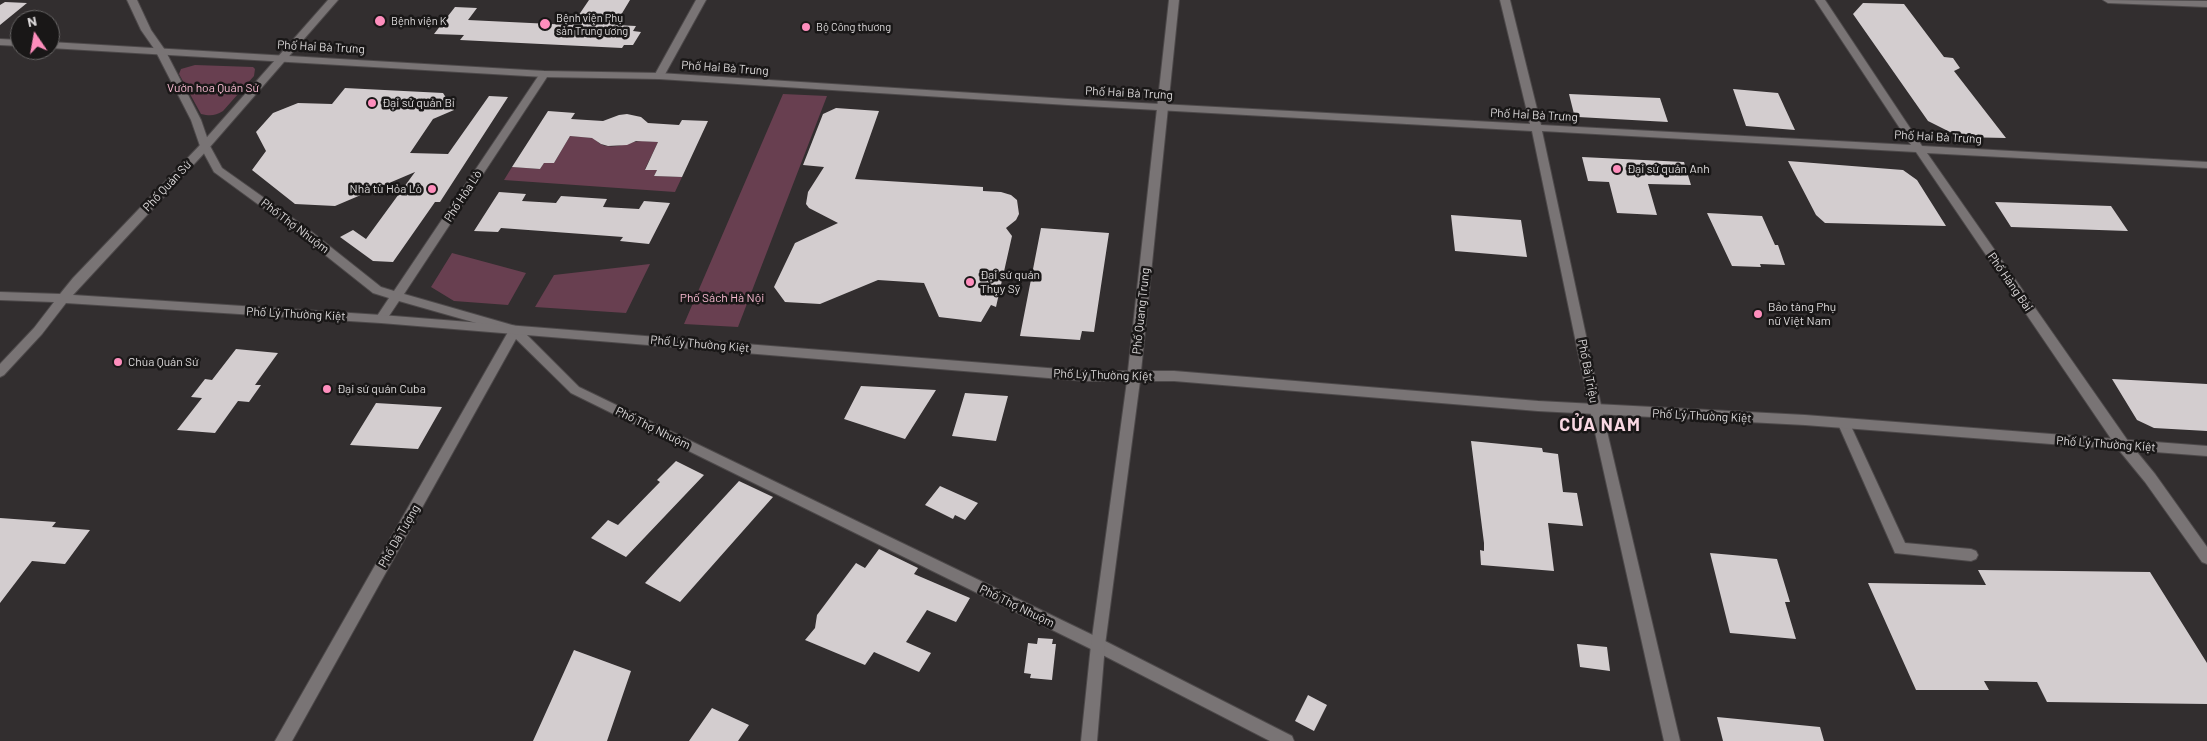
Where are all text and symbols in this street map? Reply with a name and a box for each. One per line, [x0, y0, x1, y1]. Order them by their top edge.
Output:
north arrow [10, 10, 60, 60]
place label: Bệnh viện Phụ sản Trung ương [556, 11, 628, 37]
text: N [26, 12, 38, 30]
marker: Bệnh viện K [373, 14, 387, 28]
place label: Bệnh viện K [391, 14, 447, 28]
marker: Bệnh viện Phụ sản Trung ương [538, 17, 552, 31]
place label: Bộ Công thương [816, 20, 891, 34]
marker: Bộ Công thương [800, 21, 812, 33]
street label: Phố Hai Bà Trưng [277, 38, 365, 56]
street label: Phố Hai Bà Trưng [681, 58, 769, 78]
park label: Vườn hoa Quán Sứ [167, 81, 259, 95]
street label: Phố Hai Bà Trưng [1085, 84, 1173, 102]
place label: Đại sứ quán Bỉ [382, 96, 454, 110]
marker: Đại sứ quán Bỉ [366, 97, 378, 109]
street label: Phố Hai Bà Trưng [1490, 106, 1578, 124]
street label: Phố Hai Bà Trưng [1894, 128, 1982, 146]
street label: Phố Quán Sứ [140, 158, 194, 214]
place label: Đại sứ quán Anh [1627, 162, 1710, 176]
marker: Đại sứ quán Anh [1611, 163, 1623, 175]
street label: Phố Hỏa Lò [441, 168, 485, 224]
place label: Nhà tù Hỏa Lò [350, 182, 422, 196]
marker: Nhà tù Hỏa Lò [426, 183, 438, 195]
street label: Phố Thợ Nhuộm [258, 196, 332, 256]
street label: Phố Hàng Bài [1985, 250, 2035, 314]
street label: Phố Quang Trung [1129, 267, 1153, 355]
place label: Đại sứ quán Thụy Sỹ [980, 268, 1040, 296]
marker: Đại sứ quán Thụy Sỹ [964, 276, 976, 288]
park label: Phố Sách Hà Nội [680, 291, 764, 305]
place label: Bảo tàng Phụ nữ Việt Nam [1768, 300, 1836, 328]
street label: Phố Lý Thường Kiệt [246, 304, 346, 324]
marker: Bảo tàng Phụ nữ Việt Nam [1752, 308, 1764, 320]
street label: Phố Lý Thường Kiệt [650, 332, 750, 356]
street label: Phố Bà Triệu [1575, 338, 1601, 404]
place label: Chùa Quán Sứ [128, 355, 199, 369]
marker: Chùa Quán Sứ [112, 356, 124, 368]
street label: Phố Lý Thường Kiệt [1053, 366, 1153, 384]
place label: Đại sứ quán Cuba [337, 382, 426, 396]
marker: Đại sứ quán Cuba [321, 383, 333, 395]
street label: Phố Thợ Nhuộm [613, 404, 693, 452]
street label: Phố Lý Thường Kiệt [1652, 406, 1752, 426]
district label: CỬA NAM [1558, 414, 1642, 436]
street label: Phố Lý Thường Kiệt [2056, 433, 2156, 455]
street label: Phố Dã Tượng [375, 502, 423, 570]
street label: Phố Thợ Nhuộm [977, 582, 1057, 630]

